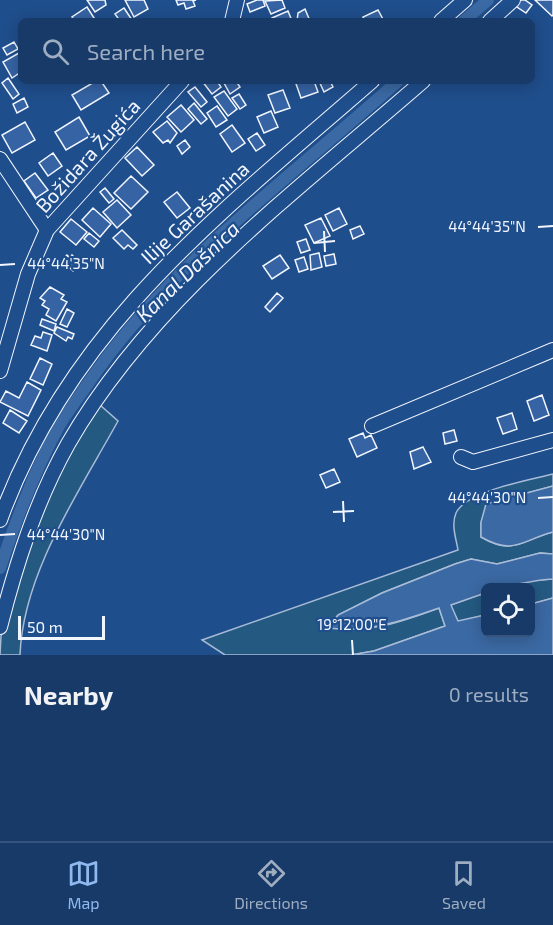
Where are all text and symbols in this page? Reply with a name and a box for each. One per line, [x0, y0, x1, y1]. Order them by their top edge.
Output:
search box [18, 18, 535, 84]
icon: search [39, 35, 72, 68]
text: Search here [87, 38, 205, 64]
street label: Božidara Žugića [30, 94, 144, 217]
street label: Ilije Garašanina [135, 156, 253, 269]
water label: Kanal Dašnica [130, 215, 244, 327]
text: 44°44'35"N [448, 217, 526, 235]
text: 44°44'35"N [27, 254, 105, 272]
text: 44°44'30"N [448, 488, 526, 506]
text: 44°44'30"N [27, 525, 105, 543]
map controls [481, 583, 535, 637]
button: locate [481, 583, 535, 637]
scale bar [18, 613, 105, 640]
text: 19°12'00"E [317, 615, 387, 633]
text: 50 m [27, 617, 63, 636]
text: Nearby [24, 679, 113, 710]
text: 0 results [449, 682, 529, 706]
tab: Map [67, 857, 100, 912]
tab: Directions [234, 857, 308, 912]
tab: Saved [442, 857, 486, 912]

